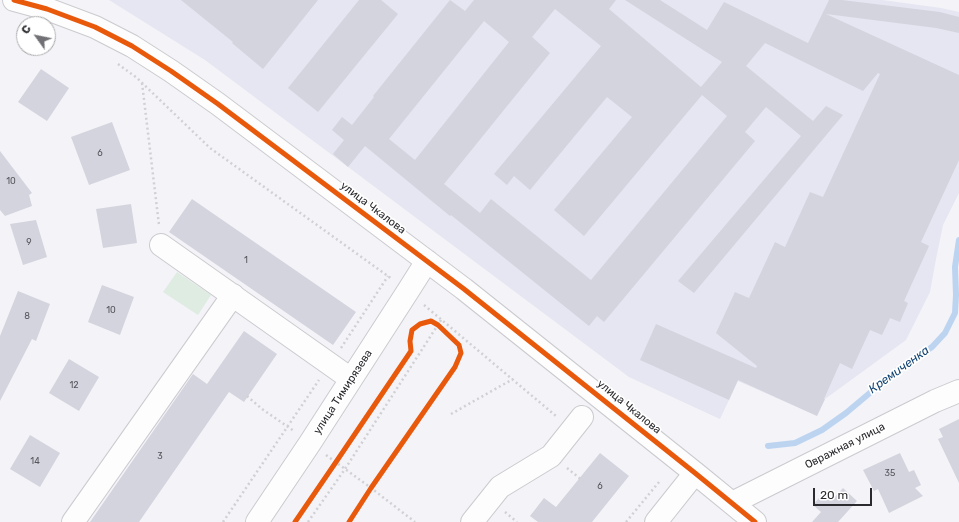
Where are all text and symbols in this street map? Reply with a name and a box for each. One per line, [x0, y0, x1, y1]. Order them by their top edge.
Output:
north arrow [16, 16, 56, 56]
text: С [19, 23, 34, 37]
house number: 6 [97, 148, 103, 158]
house number: 10 [6, 176, 16, 186]
street label: улица Чкалова [338, 179, 408, 237]
house number: 9 [26, 237, 32, 247]
house number: 1 [244, 255, 248, 265]
house number: 10 [106, 305, 116, 315]
house number: 8 [24, 311, 30, 321]
water label: Кремиченка [866, 343, 932, 397]
street label: улица Тимирязева [311, 347, 375, 437]
street label: улица Чкалова [594, 377, 664, 437]
house number: 12 [69, 380, 79, 390]
street label: Овражная улица [803, 420, 887, 472]
house number: 3 [157, 451, 163, 461]
house number: 14 [30, 456, 40, 466]
house number: 35 [885, 468, 895, 478]
scale bar [815, 480, 874, 506]
house number: 6 [597, 481, 603, 491]
text: 20 m [820, 488, 848, 502]

